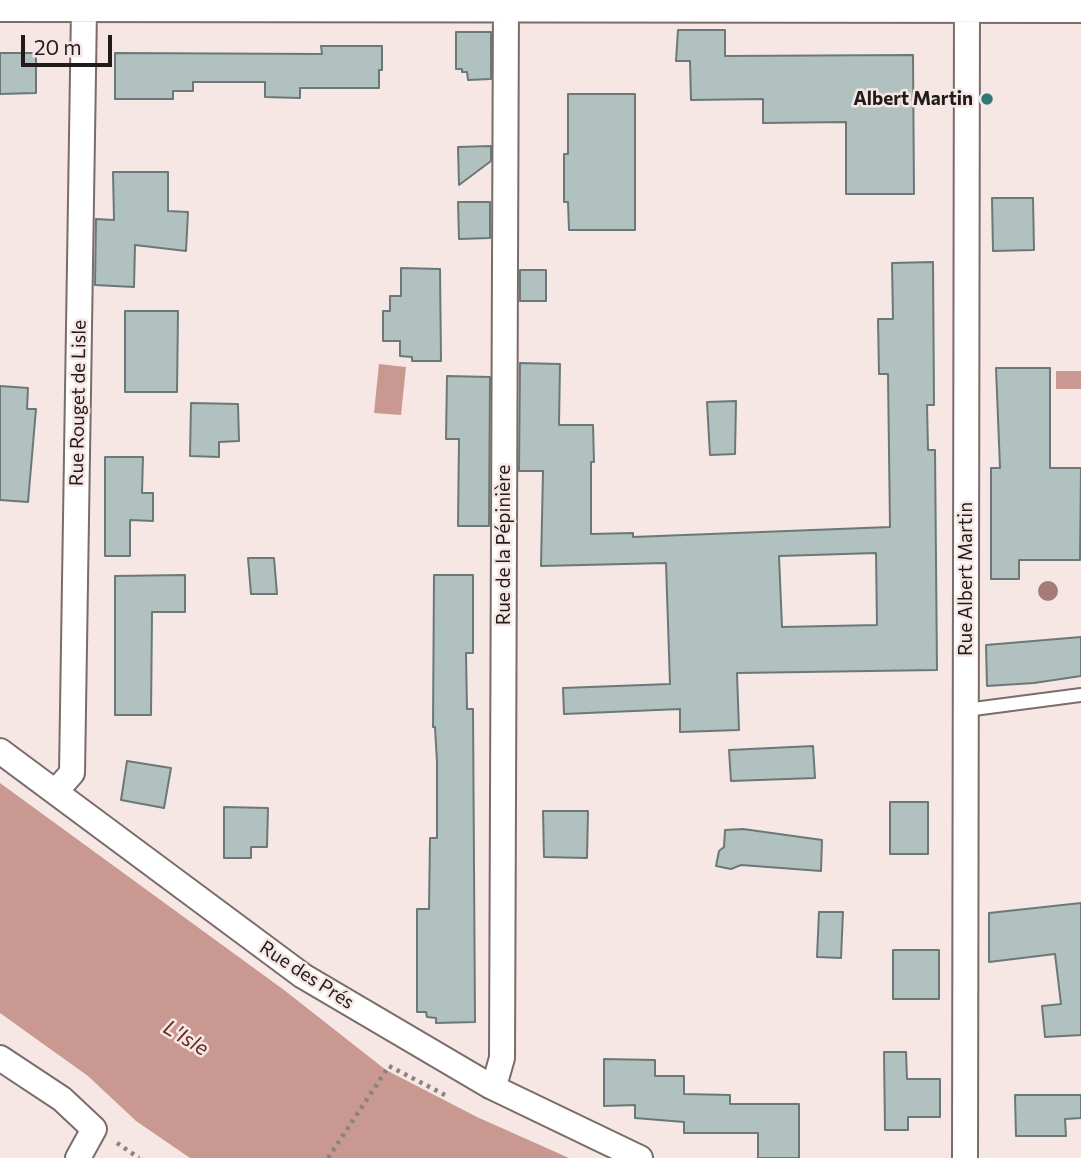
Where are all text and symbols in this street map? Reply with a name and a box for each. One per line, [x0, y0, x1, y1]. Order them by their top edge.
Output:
scale bar [24, 21, 116, 65]
text: 20 m [34, 34, 82, 59]
place label: Albert Martin [853, 88, 973, 110]
marker: Albert Martin [979, 91, 995, 107]
street label: Rue Rouget de Lisle [65, 320, 91, 486]
street label: Rue de la Pépinière [493, 465, 515, 625]
street label: Rue Albert Martin [955, 502, 977, 656]
street label: Rue des Prés [255, 936, 359, 1014]
water label: L'Isle [159, 1015, 213, 1061]

